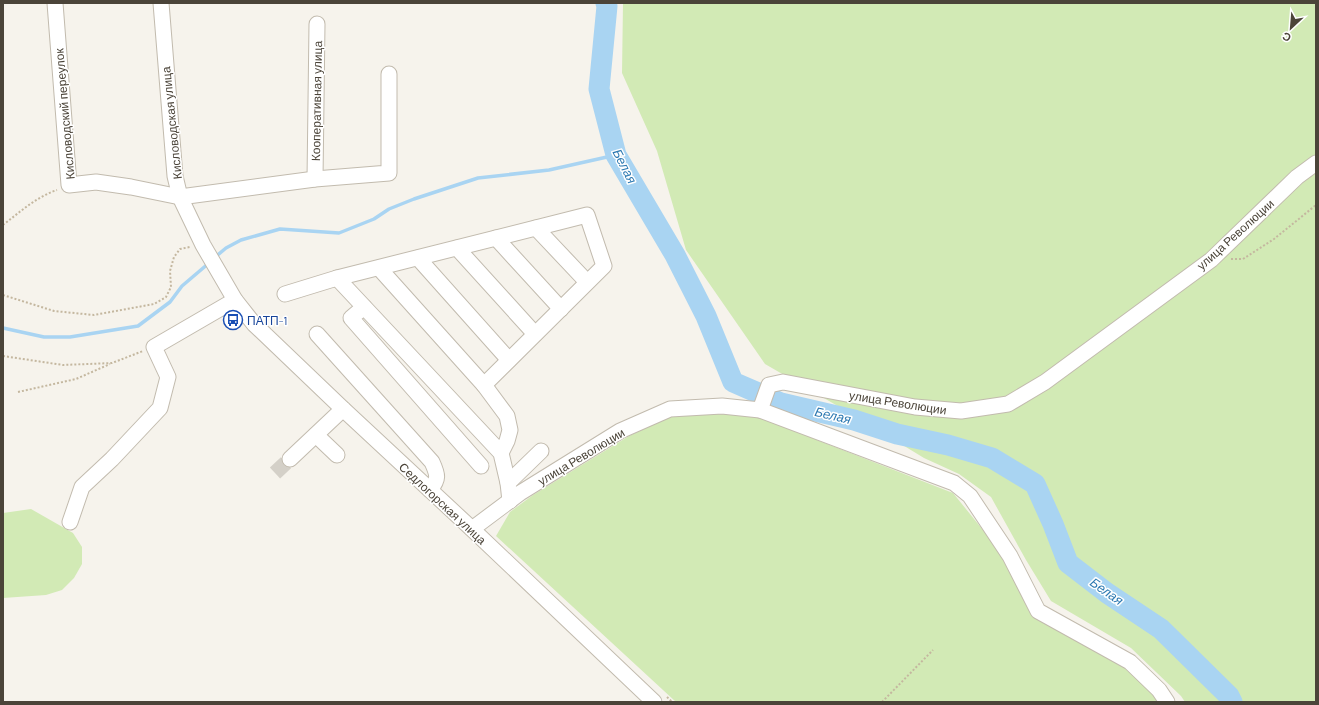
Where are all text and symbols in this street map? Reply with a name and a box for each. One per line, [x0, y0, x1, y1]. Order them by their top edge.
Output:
north arrow [1271, 8, 1311, 48]
text: С [1280, 30, 1293, 45]
street label: Кооперативная улица [308, 40, 325, 161]
street label: Кисловодский переулок [51, 47, 78, 180]
street label: Кисловодская улица [158, 66, 185, 180]
water label: Белая [610, 146, 640, 186]
street label: улица Революции [1194, 196, 1277, 273]
bus stop icon: ПАТП-1 [222, 309, 244, 331]
place label: ПАТП-1 [247, 313, 288, 327]
street label: улица Революции [848, 387, 948, 418]
water label: Белая [813, 403, 853, 427]
street label: улица Революции [535, 425, 627, 488]
street label: Седлогорская улица [396, 459, 489, 548]
water label: Белая [1087, 574, 1127, 608]

